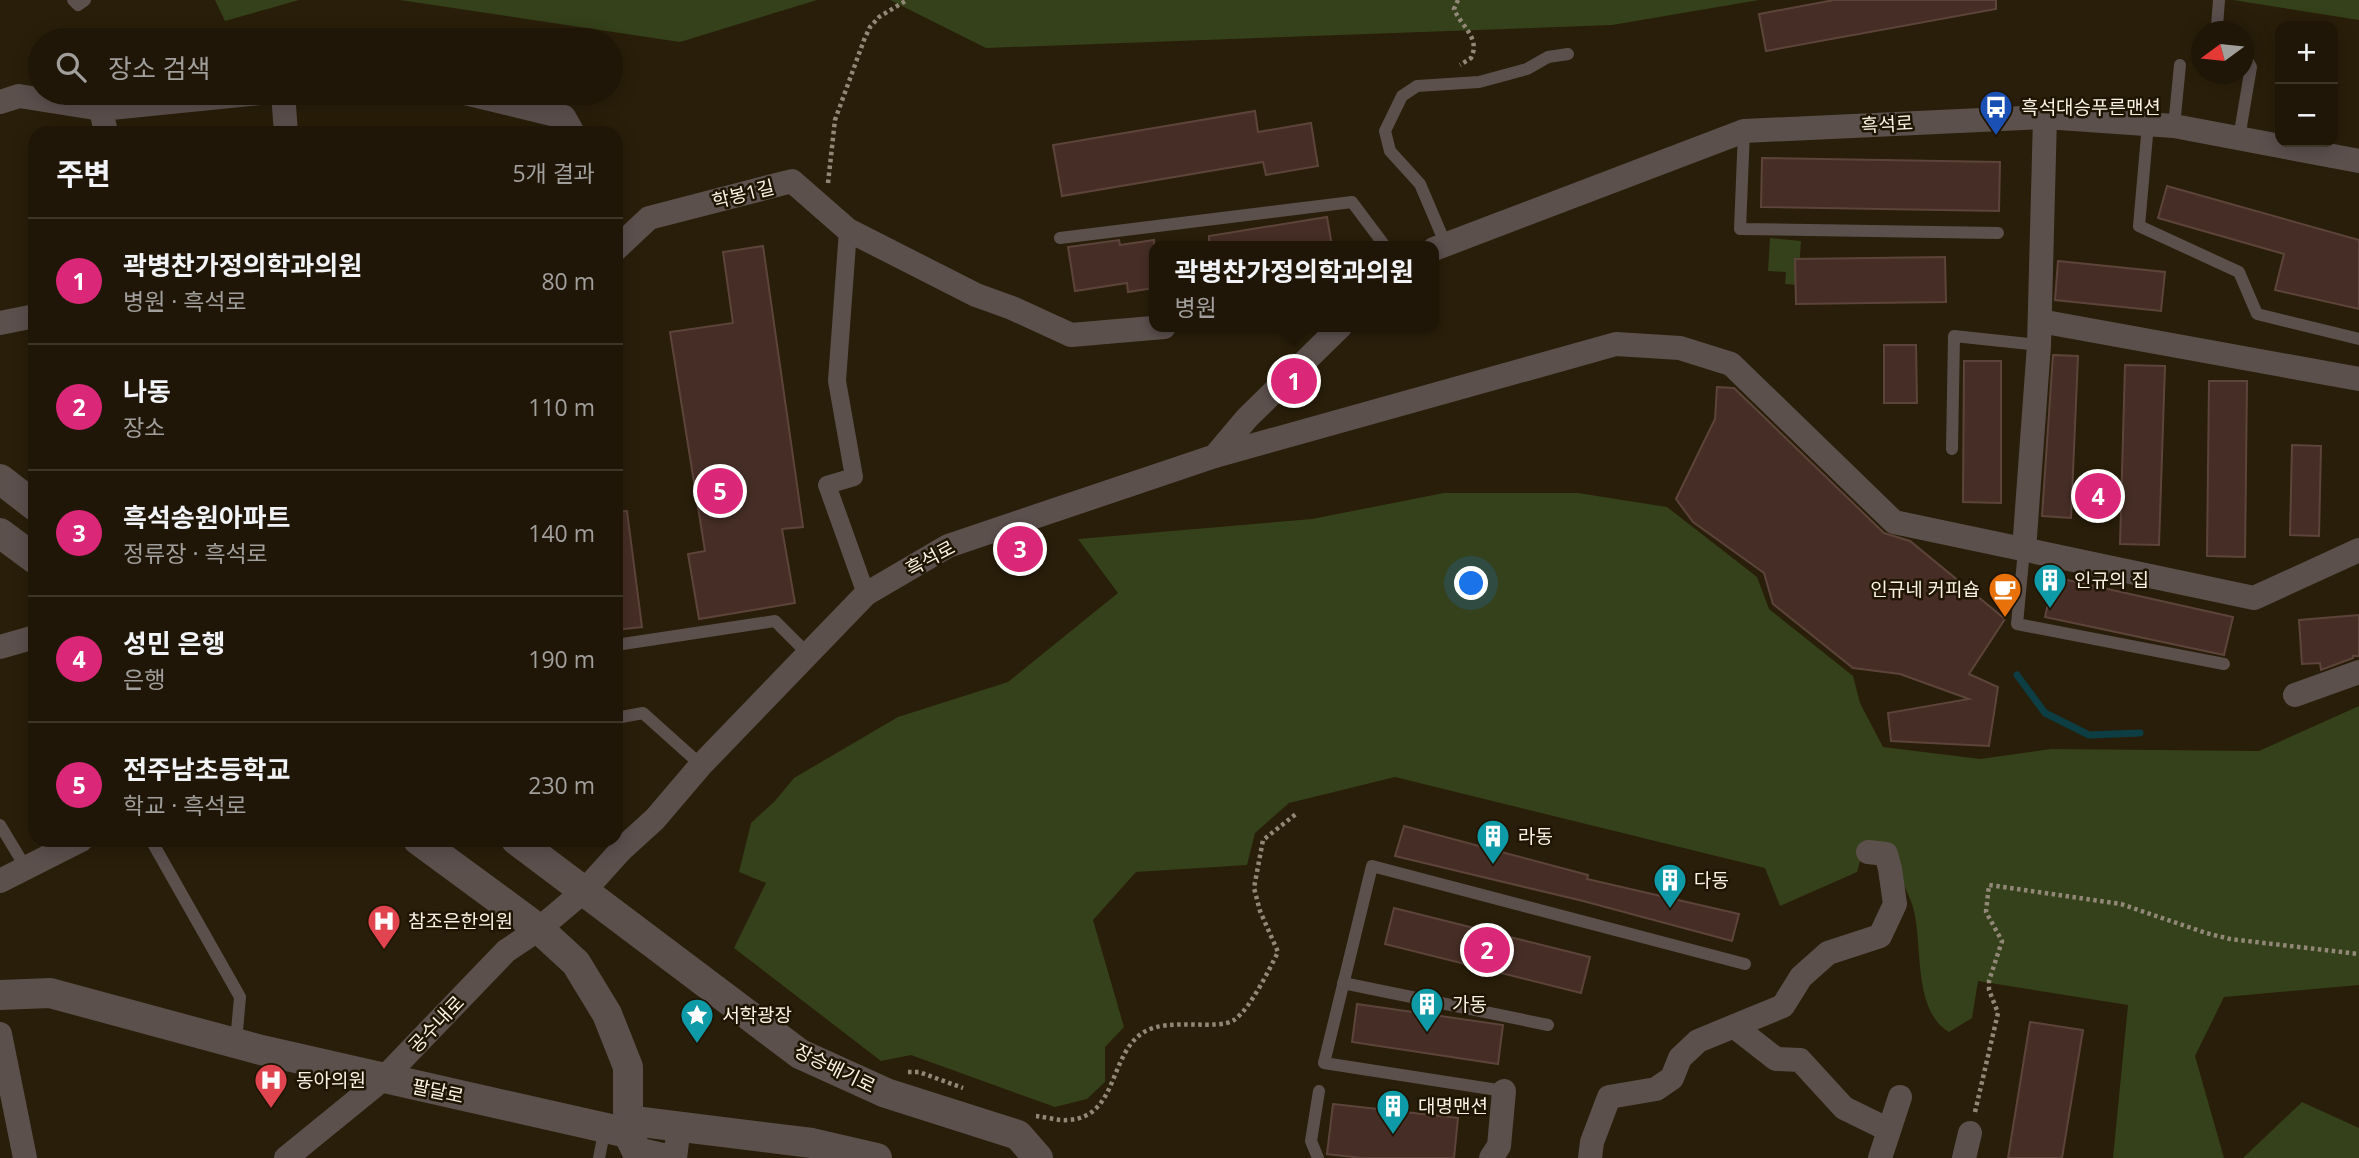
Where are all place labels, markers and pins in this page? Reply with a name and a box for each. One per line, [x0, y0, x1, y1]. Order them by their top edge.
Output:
bus stop icon: 흑석대승푸른맨션 [1977, 88, 2015, 137]
place label: 흑석대승푸른맨션 [2021, 94, 2161, 120]
pin: 1 [1271, 355, 1317, 407]
pin: 5 [697, 465, 743, 517]
pin: 4 [2075, 470, 2121, 522]
pin: 3 [997, 523, 1043, 575]
building icon: 인규의 집 [2031, 561, 2069, 610]
place label: 인규의 집 [2074, 567, 2149, 593]
cafe icon: 인규네 커피숍 [1986, 570, 2024, 619]
place label: 인규네 커피숍 [1870, 576, 1980, 602]
building icon: 라동 [1474, 817, 1512, 866]
place label: 라동 [1518, 823, 1553, 849]
building icon: 다동 [1651, 861, 1689, 910]
place label: 다동 [1694, 867, 1729, 893]
hospital icon: 참조은한의원 [365, 902, 403, 951]
place label: 참조은한의원 [408, 908, 513, 934]
pin: 2 [1464, 924, 1510, 976]
building icon: 가동 [1408, 985, 1446, 1034]
place label: 가동 [1452, 991, 1487, 1017]
place icon: 서학광장 [678, 996, 716, 1045]
place label: 서학광장 [722, 1002, 792, 1028]
hospital icon: 동아의원 [252, 1061, 290, 1110]
place label: 동아의원 [296, 1067, 366, 1093]
building icon: 대명맨션 [1374, 1087, 1412, 1136]
place label: 대명맨션 [1418, 1093, 1488, 1119]

